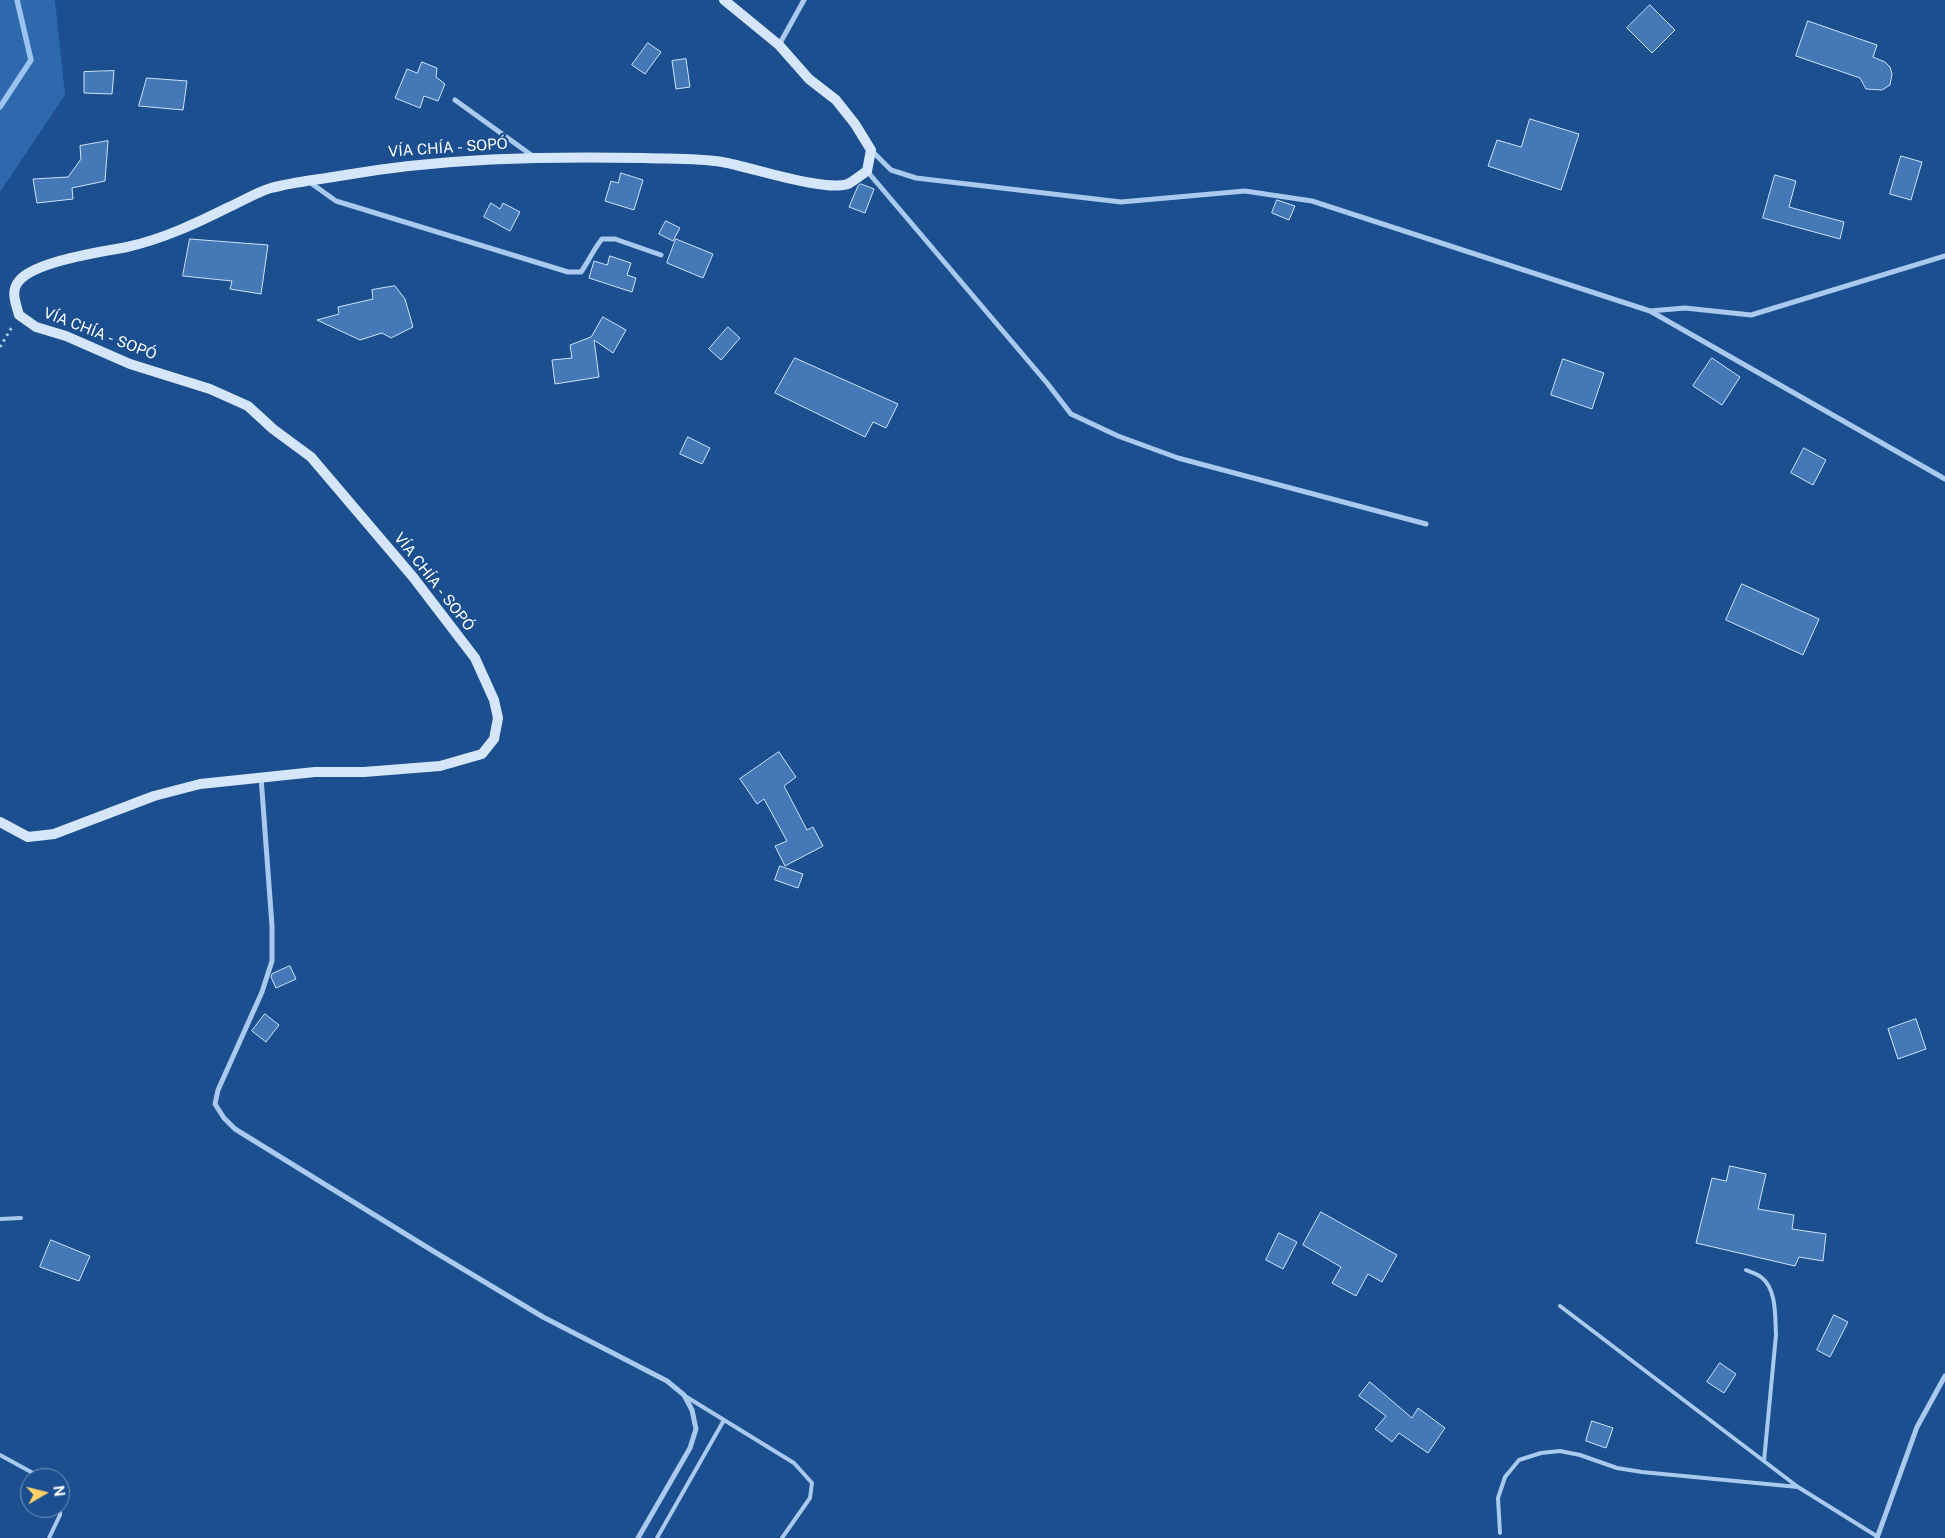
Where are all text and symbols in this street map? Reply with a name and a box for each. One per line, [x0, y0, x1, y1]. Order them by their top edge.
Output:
street label: VÍA CHÍA - SOPÓ [388, 135, 508, 161]
street label: VÍA CHÍA - SOPÓ [41, 304, 159, 364]
street label: VÍA CHÍA - SOPÓ [390, 529, 478, 635]
north arrow [20, 1468, 70, 1518]
text: N [50, 1485, 68, 1498]

